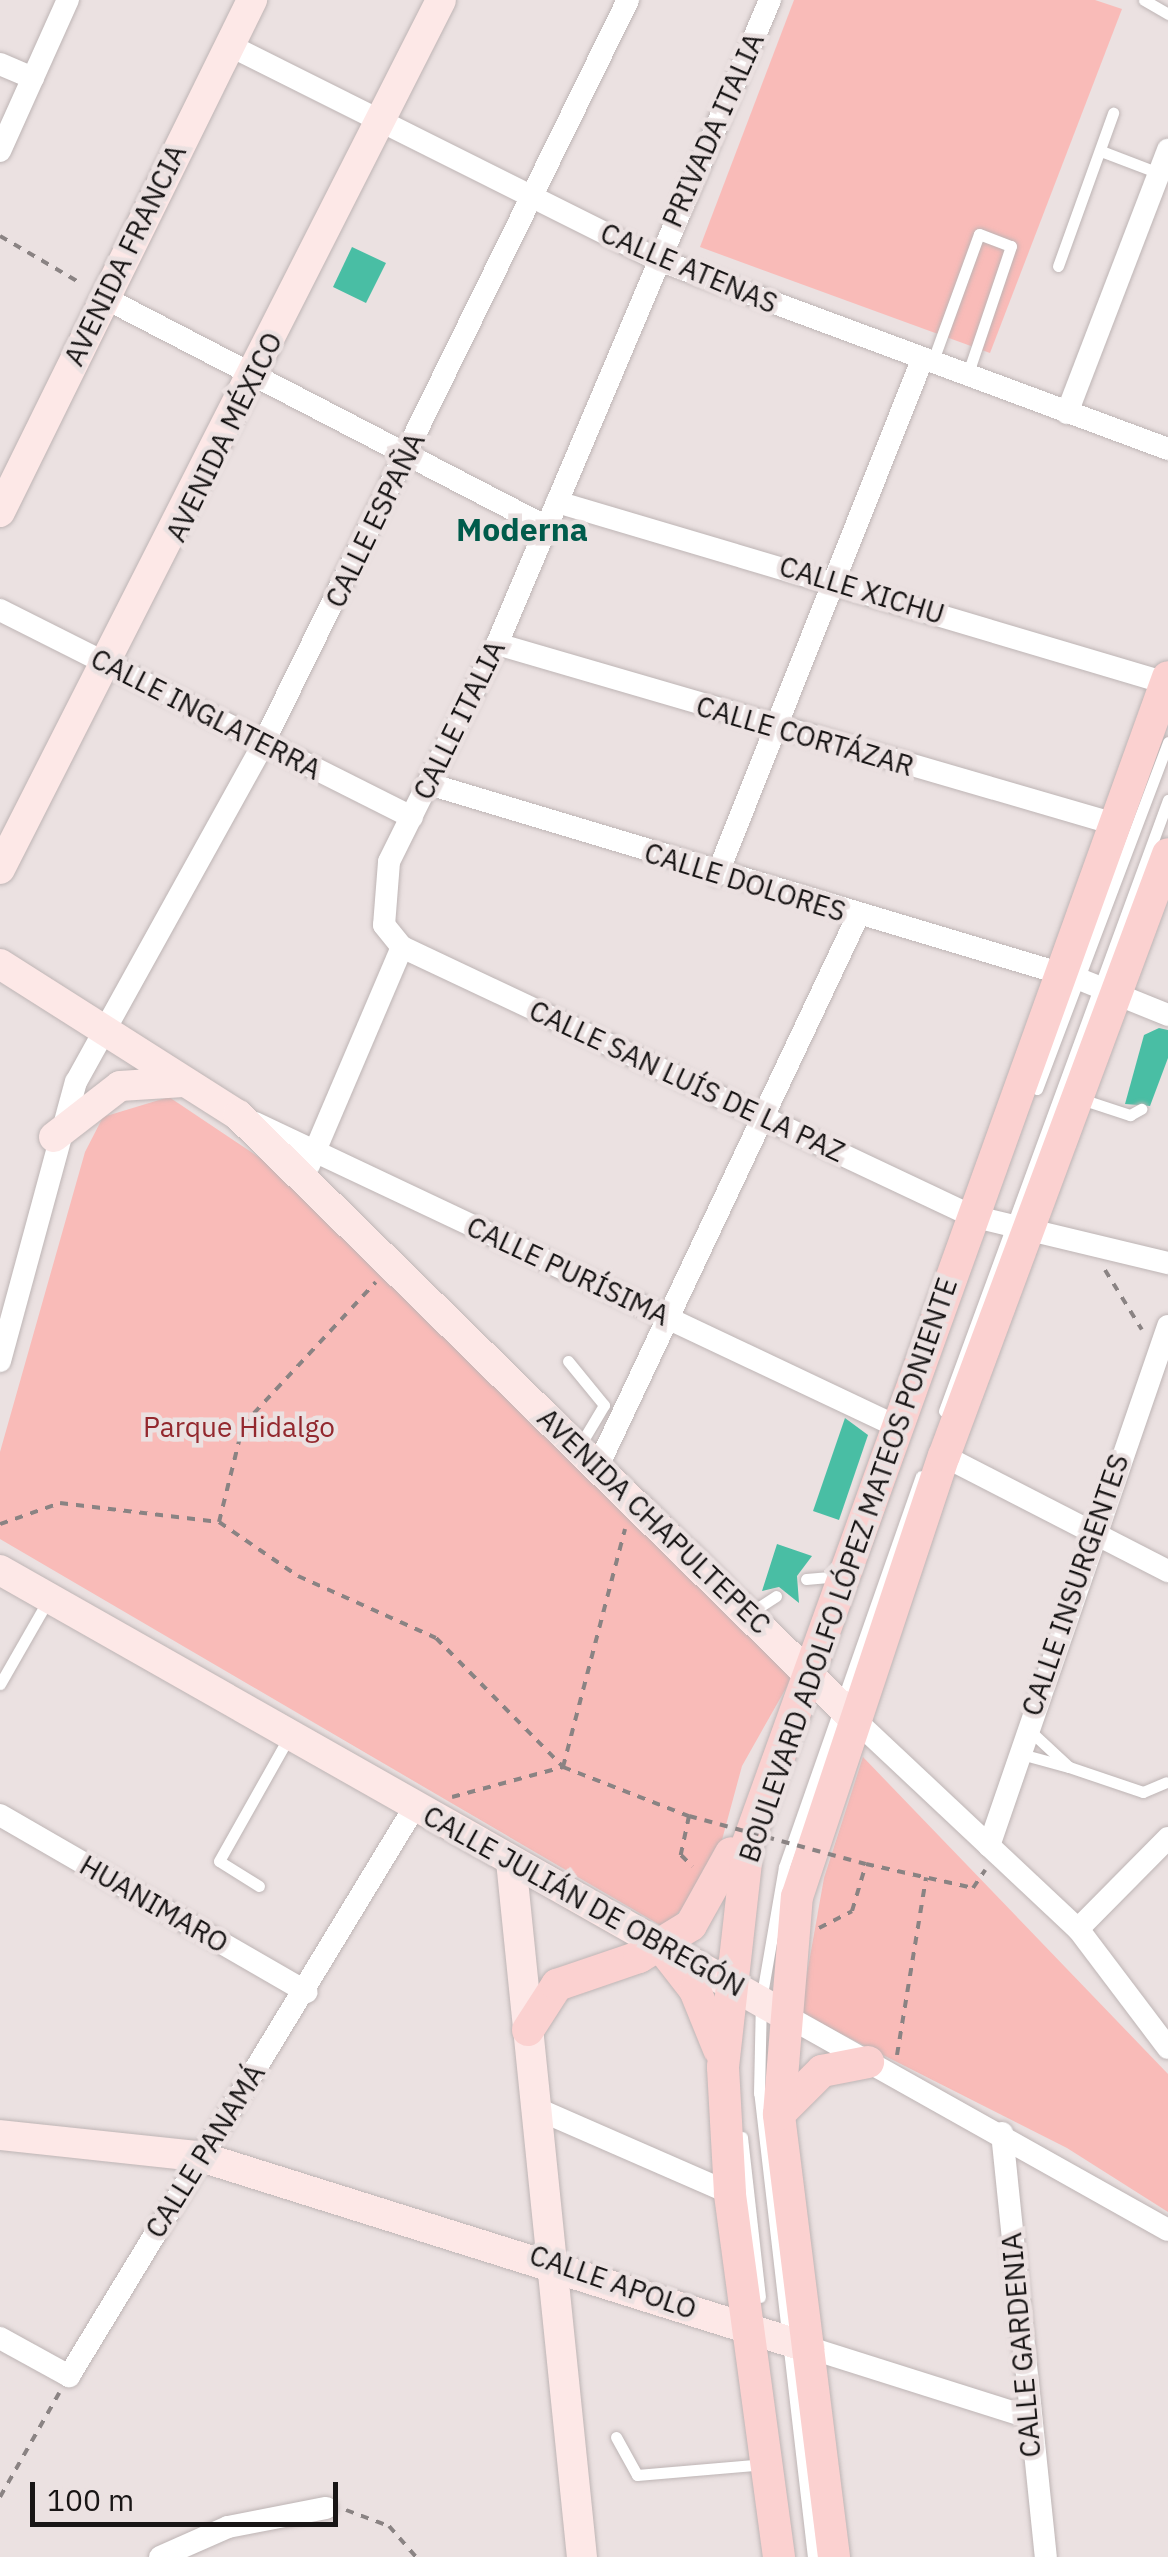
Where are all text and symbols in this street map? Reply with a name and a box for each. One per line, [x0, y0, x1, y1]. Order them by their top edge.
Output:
street label: PRIVADA ITALIA [655, 28, 771, 232]
street label: AVENIDA FRANCIA [57, 139, 193, 371]
street label: CALLE ATENAS [596, 216, 782, 320]
street label: AVENIDA MÉXICO [159, 327, 289, 547]
street label: CALLE ESPAÑA [318, 427, 432, 613]
district label: Moderna [456, 510, 588, 548]
street label: CALLE XICHU [775, 549, 949, 631]
street label: CALLE ITALIA [406, 635, 512, 805]
street label: CALLE INGLATERRA [85, 641, 327, 787]
street label: CALLE CORTÁZAR [692, 689, 918, 783]
street label: CALLE DOLORES [640, 835, 850, 929]
street label: CALLE SAN LUÍS DE LA PAZ [524, 993, 850, 1169]
street label: CALLE PURÍSIMA [461, 1209, 675, 1333]
street label: BOULEVARD ADOLFO LÓPEZ MATEOS PONIENTE [732, 1273, 964, 1867]
street label: AVENIDA CHAPULTEPEC [531, 1401, 777, 1641]
park label: Parque Hidalgo [143, 1410, 335, 1444]
street label: CALLE INSURGENTES [1014, 1450, 1136, 1720]
street label: CALLE JULIÁN DE OBREGÓN [417, 1798, 751, 2004]
street label: HUANIMARO [74, 1848, 234, 1960]
street label: CALLE PANAMÁ [138, 2058, 272, 2244]
street label: CALLE GARDENIA [994, 2231, 1048, 2459]
street label: CALLE APOLO [525, 2238, 701, 2326]
scale bar [35, 2462, 342, 2524]
text: 100 m [47, 2480, 134, 2519]

